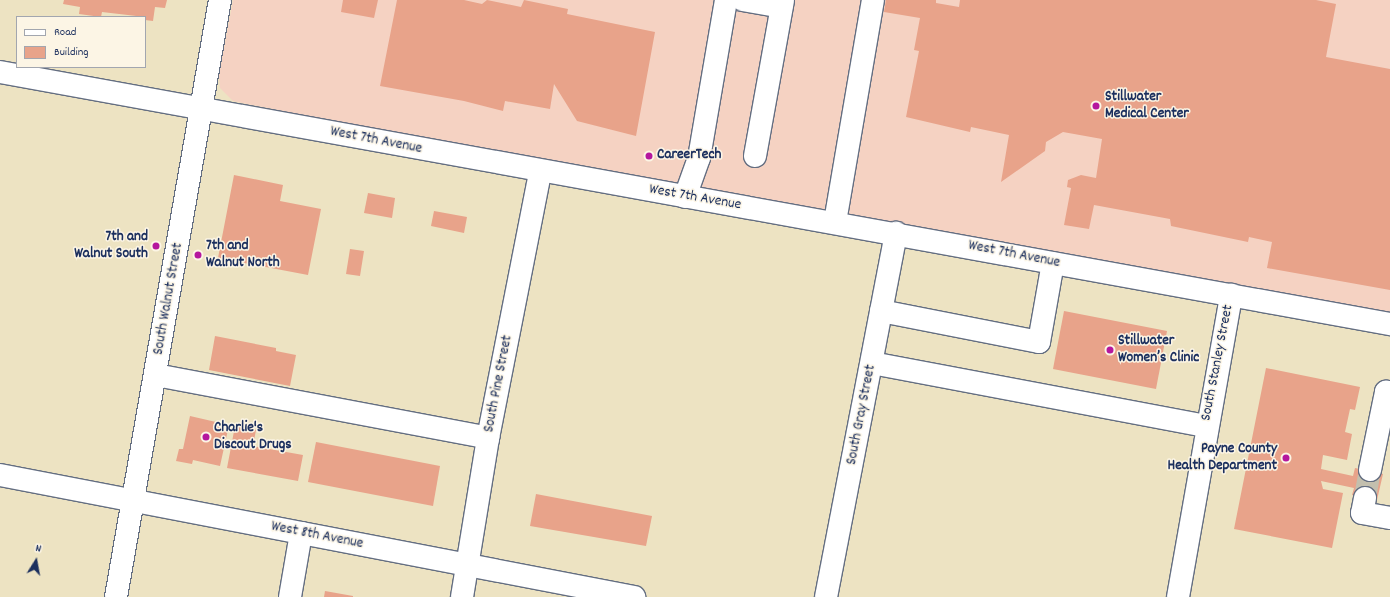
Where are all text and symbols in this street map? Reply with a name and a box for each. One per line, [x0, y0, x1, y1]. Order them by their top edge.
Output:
legend [16, 16, 146, 68]
text: Road [54, 24, 76, 41]
text: Building [54, 44, 89, 61]
place label: Stillwater Medical Center [1105, 88, 1189, 123]
marker: Stillwater Medical Center [1090, 100, 1102, 112]
street label: West 7th Avenue [329, 123, 423, 159]
place label: CareerTech [657, 147, 721, 165]
marker: CareerTech [644, 151, 654, 161]
street label: West 7th Avenue [648, 181, 742, 215]
place label: 7th and Walnut South [74, 228, 148, 263]
place label: 7th and Walnut North [206, 237, 280, 272]
street label: West 7th Avenue [967, 237, 1061, 273]
street label: South Walnut Street [150, 241, 188, 357]
marker: 7th and Walnut South [151, 241, 161, 251]
marker: 7th and Walnut North [193, 250, 203, 260]
street label: South Stanley Street [1198, 303, 1238, 423]
place label: Stillwater Women’s Clinic [1118, 332, 1199, 367]
street label: South Pine Street [481, 334, 517, 434]
marker: Stillwater Women’s Clinic [1105, 345, 1115, 355]
street label: South Gray Street [843, 363, 881, 467]
place label: Charlie's Discout Drugs [214, 419, 292, 454]
marker: Charlie's Discout Drugs [201, 432, 211, 442]
place label: Payne County Health Department [1168, 440, 1277, 475]
marker: Payne County Health Department [1280, 452, 1292, 464]
street label: West 8th Avenue [269, 518, 365, 554]
north arrow [16, 541, 56, 581]
text: N [34, 541, 42, 558]

